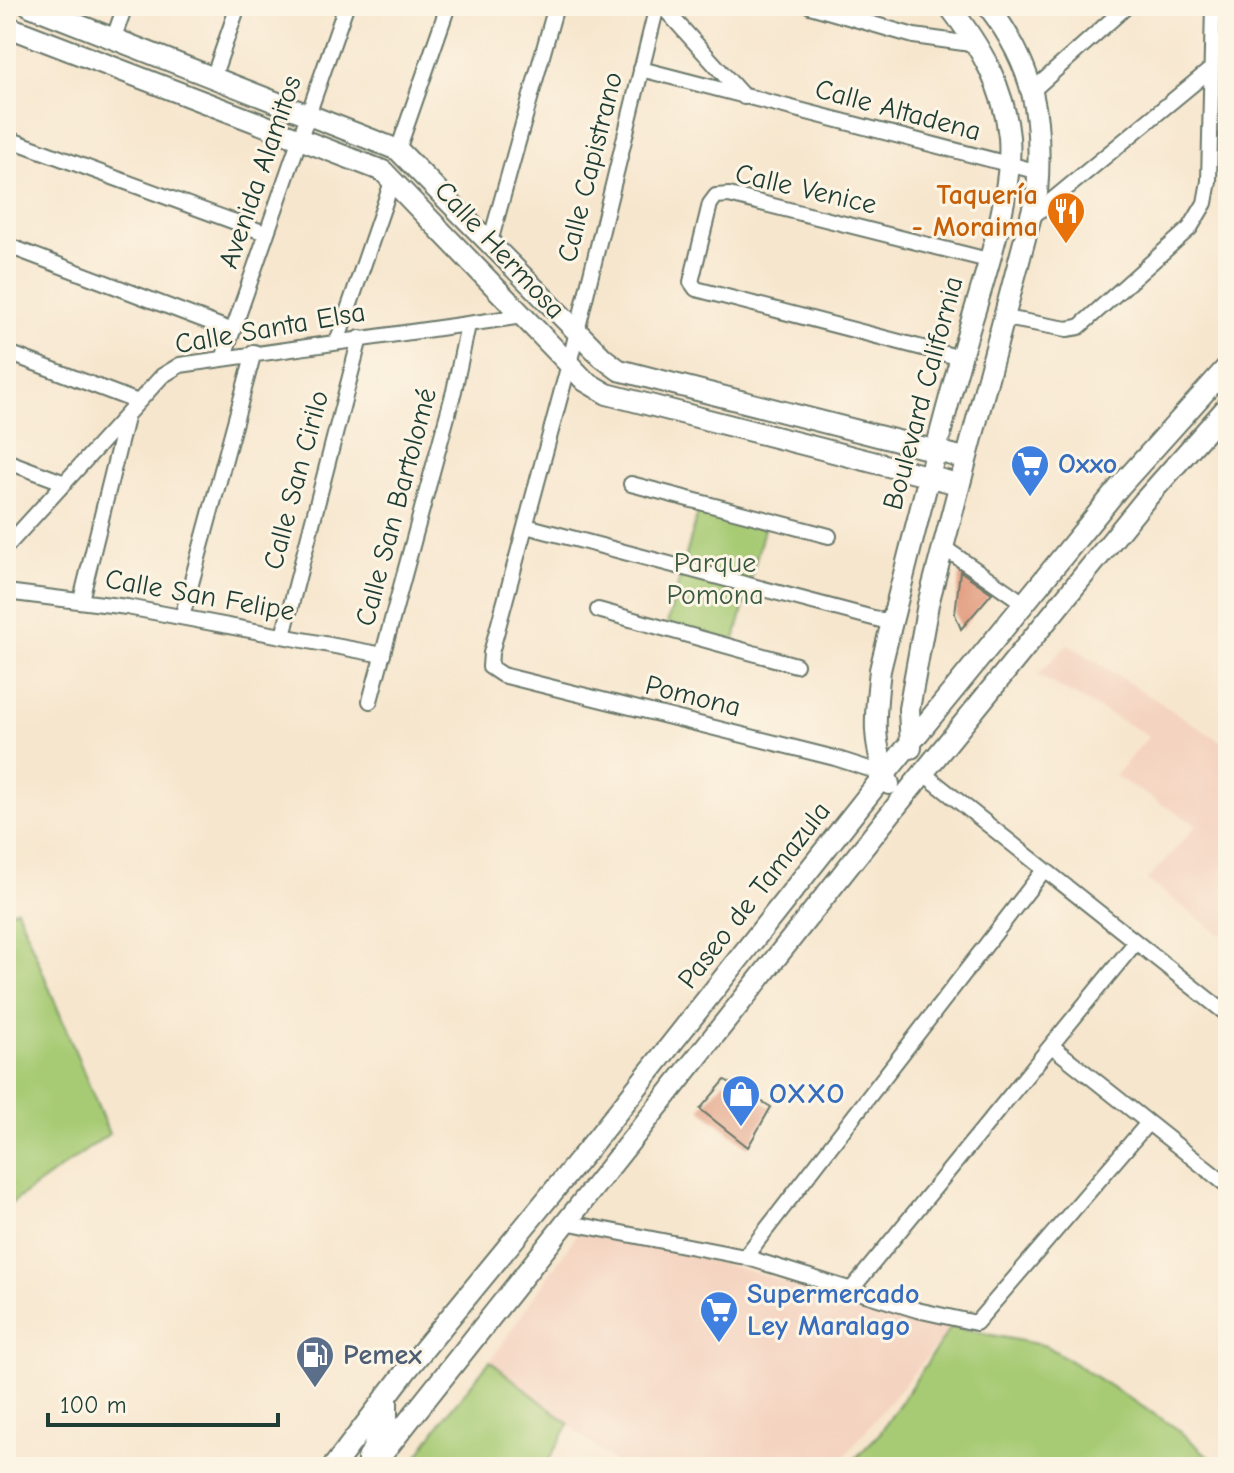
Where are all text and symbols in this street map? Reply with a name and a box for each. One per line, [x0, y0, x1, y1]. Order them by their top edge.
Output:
street label: Calle Capistrano [551, 68, 629, 266]
street label: Avenida Alamitos [212, 71, 308, 273]
street label: Calle Altadena [812, 73, 984, 147]
street label: Calle Venice [732, 157, 880, 221]
street label: Calle Hermosa [428, 175, 572, 325]
place label: Taquería - Moraima [912, 179, 1038, 243]
restaurant icon: Taquería - Moraima [1045, 190, 1087, 245]
street label: Boulevard California [876, 273, 970, 513]
street label: Calle Santa Elsa [172, 296, 368, 360]
street label: Calle San Bartolomé [349, 384, 443, 630]
street label: Calle San Cirilo [257, 387, 335, 573]
supermarket icon: Oxxo [1009, 443, 1051, 498]
place label: Oxxo [1058, 448, 1117, 480]
park label: Parque Pomona [666, 547, 764, 611]
street label: Calle San Felipe [103, 563, 297, 627]
street label: Pomona [642, 669, 744, 723]
street label: Paseo de Tamazula [671, 795, 837, 995]
shop icon: OXXO [720, 1073, 762, 1128]
place label: OXXO [769, 1078, 844, 1110]
place label: Supermercado Ley Maralago [747, 1278, 919, 1342]
supermarket icon: Supermercado Ley Maralago [698, 1289, 740, 1344]
fuel station icon: Pemex [294, 1334, 336, 1389]
place label: Pemex [343, 1339, 422, 1371]
scale bar [48, 1377, 278, 1427]
text: 100 m [60, 1391, 127, 1419]

